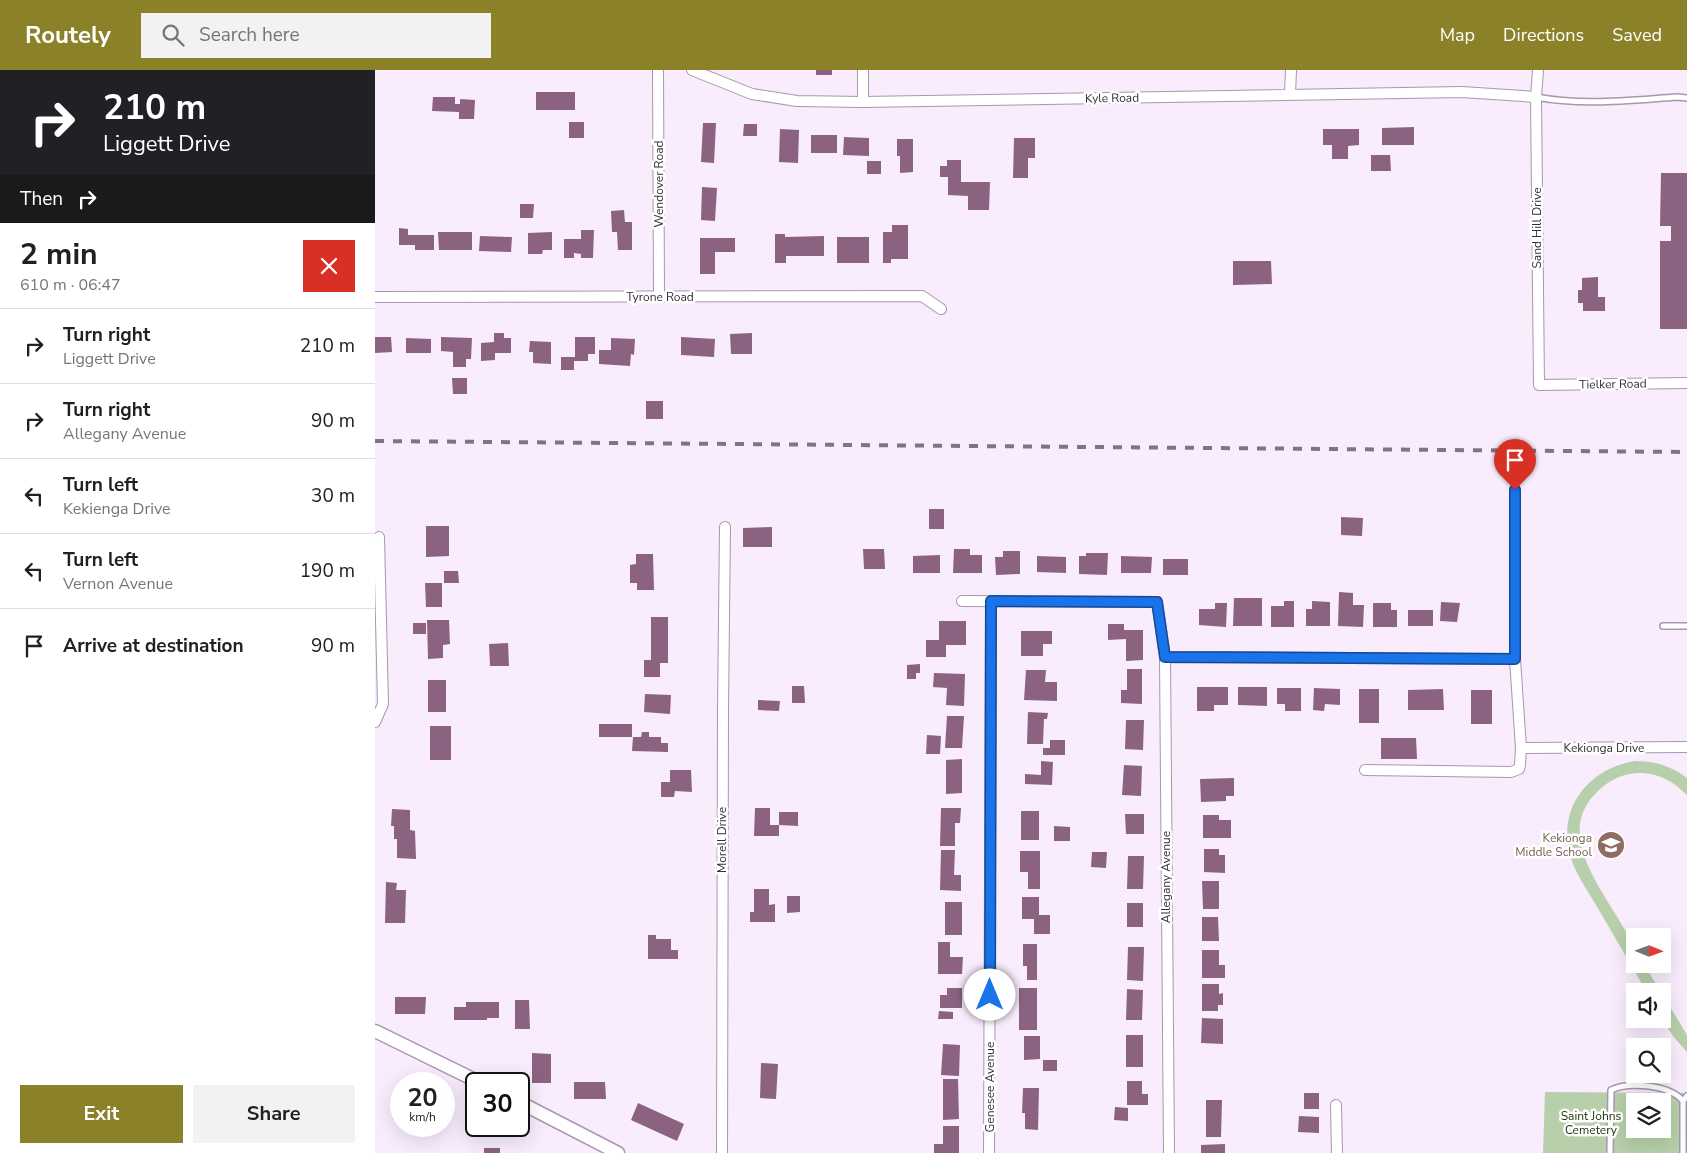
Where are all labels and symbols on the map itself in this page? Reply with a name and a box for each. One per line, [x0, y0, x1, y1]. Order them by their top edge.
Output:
street label: Kyle Road [1085, 90, 1139, 106]
street label: Wendover Road [651, 140, 667, 228]
street label: Sand Hill Drive [1529, 187, 1545, 269]
street label: Tyrone Road [626, 289, 694, 305]
street label: Tielker Road [1579, 375, 1647, 393]
pin [1494, 439, 1536, 490]
street label: Kekionga Drive [1564, 740, 1644, 756]
street label: Morell Drive [714, 807, 730, 873]
place label: Kekionga Middle School [1515, 830, 1592, 860]
school or university icon: Kekionga Middle School [1596, 830, 1626, 860]
street label: Allegany Avenue [1158, 831, 1174, 923]
north arrow [1626, 928, 1671, 972]
position arrow [963, 968, 1015, 1020]
street label: Genesee Avenue [982, 1042, 998, 1132]
speed limit sign: 30 [465, 1072, 530, 1137]
park label: Saint Johns Cemetery [1561, 1108, 1622, 1138]

